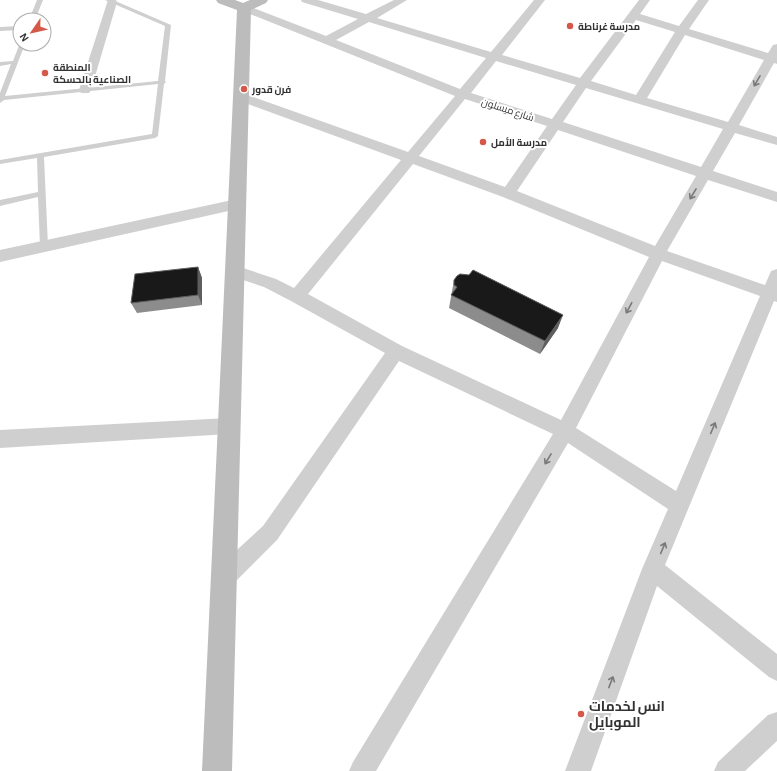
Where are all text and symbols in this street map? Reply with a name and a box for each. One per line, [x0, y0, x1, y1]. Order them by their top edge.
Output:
north arrow [12, 12, 52, 52]
marker: مدرسة غرناطة [565, 21, 575, 31]
place label: مدرسة غرناطة [578, 22, 640, 33]
text: N [17, 31, 31, 44]
place label: المنطقة الصناعية بالحسكة [53, 63, 131, 86]
marker: المنطقة الصناعية بالحسكة [40, 68, 50, 78]
one-way arrow [753, 75, 761, 87]
marker: فرن قدور [239, 84, 249, 94]
place label: فرن قدور [251, 85, 291, 96]
street label: شارع ميسلون [480, 97, 535, 124]
marker: مدرسة الأمل [478, 137, 488, 147]
place label: مدرسة الأمل [491, 137, 547, 149]
one-way arrow [688, 188, 696, 200]
one-way arrow [625, 301, 633, 313]
one-way arrow [710, 422, 717, 434]
one-way arrow [544, 453, 552, 464]
one-way arrow [659, 542, 667, 554]
one-way arrow [608, 676, 616, 688]
place label: انس لخدمات الموبايل [589, 700, 665, 731]
marker: انس لخدمات الموبايل [576, 709, 586, 719]

